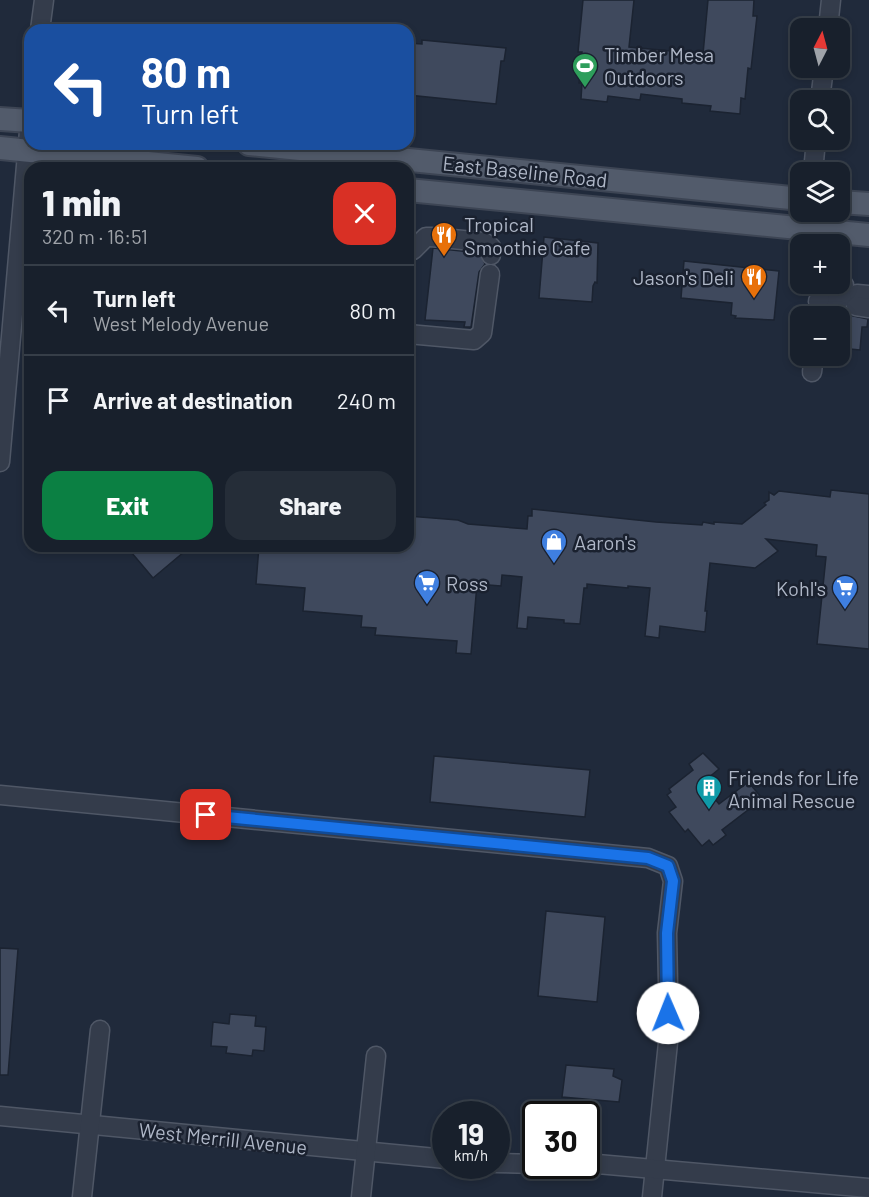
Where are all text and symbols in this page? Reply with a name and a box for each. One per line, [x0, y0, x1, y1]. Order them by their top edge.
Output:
north arrow [790, 18, 850, 78]
map controls [790, 18, 850, 366]
place label: Timber Mesa Outdoors [604, 42, 714, 89]
text: 80 m [141, 46, 231, 96]
icon: left [42, 48, 120, 126]
sports icon: Timber Mesa Outdoors [570, 51, 600, 89]
button: search [790, 90, 850, 150]
text: Turn left [141, 97, 239, 129]
street label: East Baseline Road [442, 150, 608, 192]
button: layers [790, 162, 850, 222]
text: 1 min [42, 180, 121, 223]
button: close [333, 182, 396, 245]
place label: Tropical Smoothie Cafe [464, 212, 591, 259]
restaurant icon: Tropical Smoothie Cafe [429, 220, 459, 258]
text: 320 m · 16:51 [42, 224, 148, 248]
button: + [790, 234, 850, 294]
restaurant icon: Jason's Deli [739, 262, 769, 300]
place label: Jason's Deli [633, 265, 734, 289]
text: Turn left [93, 285, 176, 311]
icon: left [42, 294, 75, 327]
text: 80 m [350, 297, 396, 323]
button: − [790, 306, 850, 366]
text: West Melody Avenue [93, 311, 269, 335]
icon: arrive [42, 384, 75, 417]
text: Arrive at destination [93, 387, 292, 413]
text: 240 m [337, 387, 396, 413]
button: Exit [42, 471, 213, 540]
button: Share [225, 471, 396, 540]
shop icon: Aaron's [539, 527, 569, 565]
place label: Aaron's [574, 530, 636, 554]
supermarket icon: Ross [412, 568, 442, 606]
place label: Ross [446, 571, 488, 595]
supermarket icon: Kohl's [830, 573, 860, 611]
place label: Kohl's [776, 576, 826, 600]
place label: Friends for Life Animal Rescue [728, 765, 859, 812]
building icon: Friends for Life Animal Rescue [694, 773, 724, 811]
pin [180, 789, 231, 840]
icon: arrive [189, 798, 222, 831]
position arrow [636, 981, 700, 1045]
speed limit sign: 30 [522, 1101, 600, 1179]
text: 19 [458, 1115, 484, 1151]
street label: West Merrill Avenue [138, 1117, 308, 1159]
text: km/h [454, 1146, 488, 1164]

